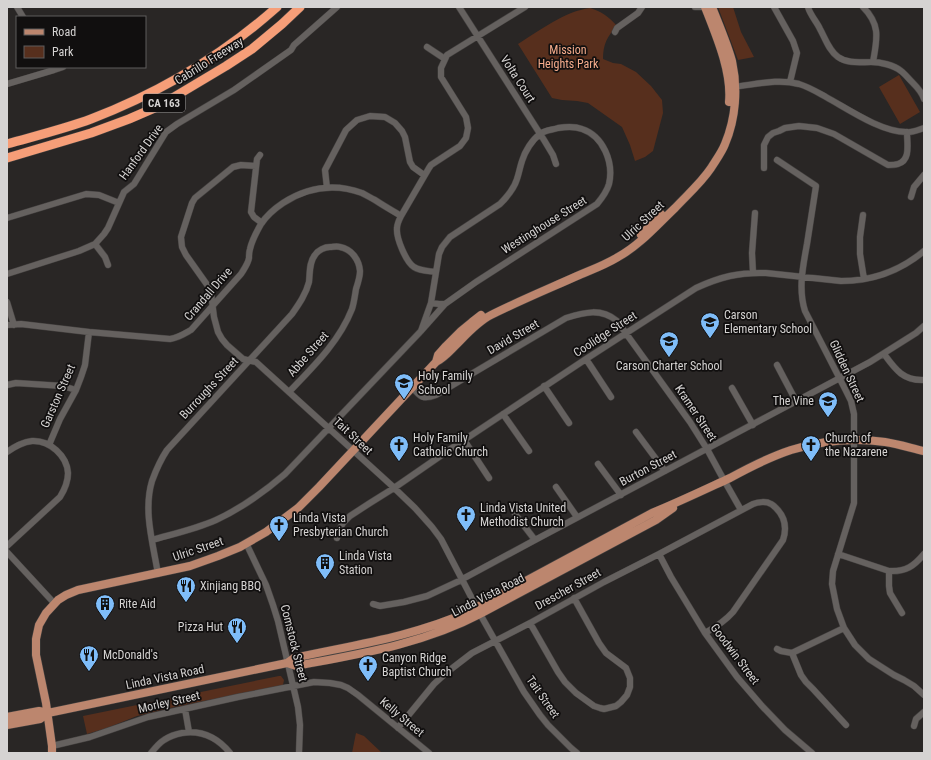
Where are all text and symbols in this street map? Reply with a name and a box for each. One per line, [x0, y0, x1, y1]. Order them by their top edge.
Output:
legend [16, 16, 146, 68]
text: Road [52, 25, 76, 39]
street label: Cabrillo Freeway [172, 34, 246, 88]
park label: Mission Heights Park [538, 43, 599, 71]
text: Park [52, 45, 74, 59]
street label: Volta Court [498, 53, 539, 106]
road number: CA 163 [143, 94, 185, 112]
street label: Hanford Drive [116, 121, 166, 182]
street label: Westinghouse Street [499, 193, 590, 257]
street label: Ulric Street [619, 198, 667, 244]
street label: Crandall Drive [181, 264, 235, 323]
street label: Coolidge Street [571, 308, 640, 360]
place label: Carson Elementary School [724, 308, 812, 336]
school or university icon: Carson Elementary School [699, 311, 721, 339]
street label: David Street [485, 316, 542, 357]
street label: Abbe Street [285, 328, 332, 379]
school or university icon: Carson Charter School [658, 330, 680, 358]
street label: Glidden Street [827, 338, 868, 405]
street label: Burroughs Street [177, 354, 242, 422]
place label: Carson Charter School [616, 359, 722, 373]
street label: Garston Street [38, 362, 78, 430]
place label: Holy Family School [418, 369, 473, 397]
school or university icon: Holy Family School [393, 372, 415, 400]
street label: Kramer Street [672, 382, 720, 444]
school or university icon: The Vine [817, 390, 839, 418]
place label: The Vine [773, 394, 814, 408]
street label: Tait Street [330, 414, 376, 458]
place label: Holy Family Catholic Church [413, 431, 488, 459]
place label: Church of the Nazarene [825, 431, 888, 459]
church icon: Holy Family Catholic Church [388, 434, 410, 462]
church icon: Church of the Nazarene [800, 434, 822, 462]
street label: Burton Street [617, 447, 679, 489]
place label: Linda Vista United Methodist Church [480, 501, 566, 529]
church icon: Linda Vista United Methodist Church [455, 504, 477, 532]
place label: Linda Vista Presbyterian Church [293, 511, 389, 539]
church icon: Linda Vista Presbyterian Church [268, 514, 290, 542]
street label: Ulric Street [171, 534, 225, 564]
place label: Linda Vista Station [339, 549, 392, 577]
building icon: Linda Vista Station [314, 552, 336, 580]
street label: Drescher Street [533, 565, 604, 613]
street label: Linda Vista Road [449, 571, 527, 619]
restaurant icon: Xinjiang BBQ [175, 575, 197, 603]
place label: Xinjiang BBQ [200, 579, 261, 593]
building icon: Rite Aid [94, 593, 116, 621]
place label: Rite Aid [119, 597, 156, 611]
street label: Comstock Street [278, 603, 310, 683]
restaurant icon: Pizza Hut [226, 616, 248, 644]
place label: Pizza Hut [178, 620, 223, 634]
street label: Goodwin Street [708, 621, 763, 687]
restaurant icon: McDonald's [78, 644, 100, 672]
place label: McDonald's [103, 648, 158, 662]
place label: Canyon Ridge Baptist Church [382, 651, 452, 679]
church icon: Canyon Ridge Baptist Church [357, 654, 379, 682]
street label: Linda Vista Road [125, 662, 206, 692]
street label: Tait Street [523, 673, 563, 721]
street label: Morley Street [137, 688, 202, 716]
street label: Kelly Street [377, 694, 427, 740]

